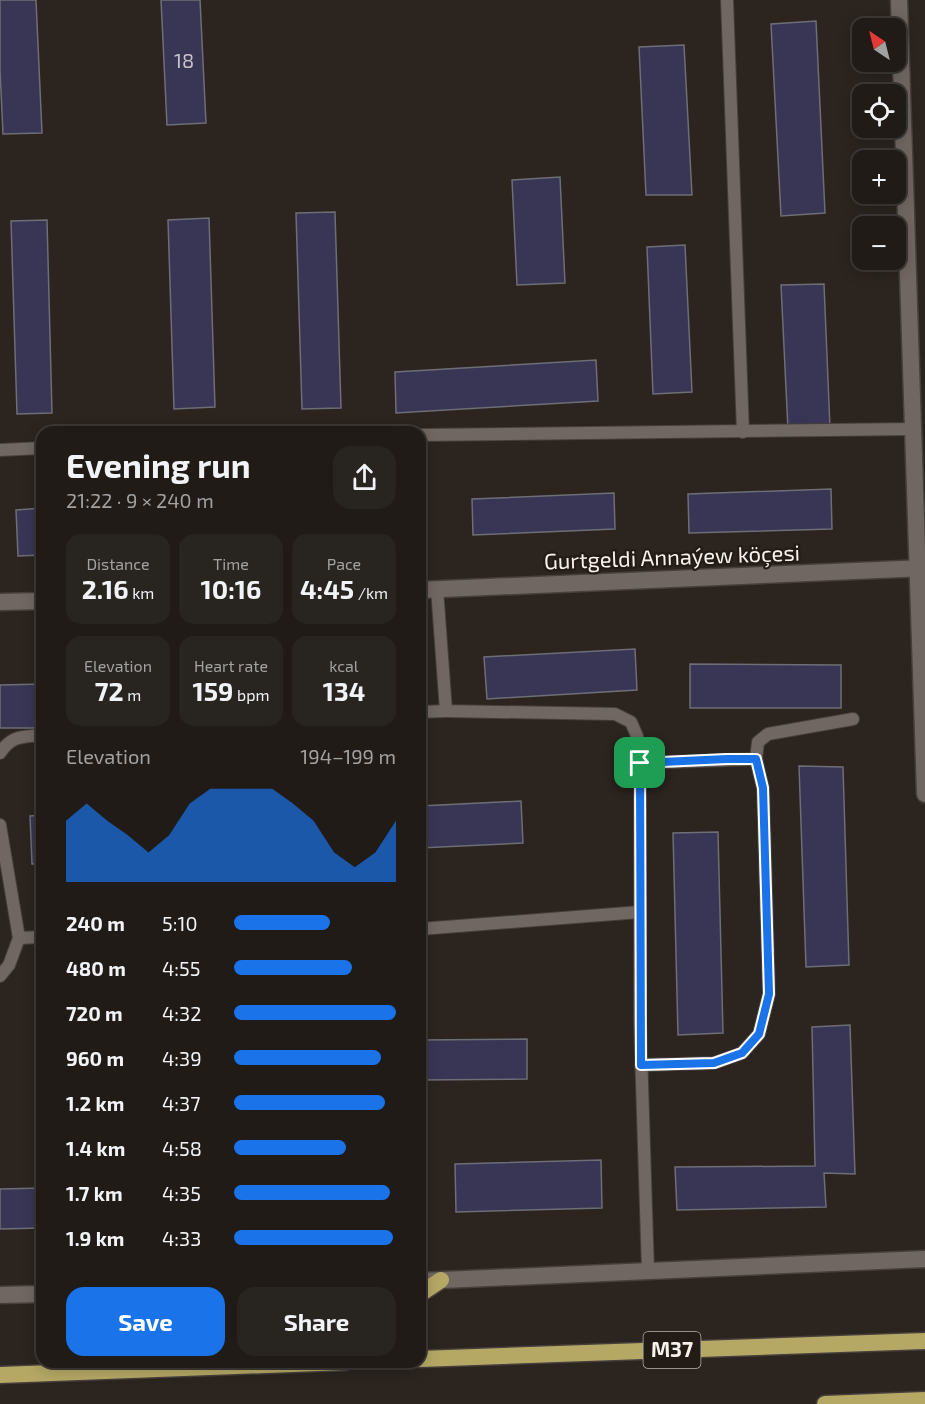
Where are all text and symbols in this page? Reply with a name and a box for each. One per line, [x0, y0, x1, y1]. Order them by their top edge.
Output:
north arrow [852, 18, 906, 72]
map controls [852, 18, 906, 270]
house number: 18 [174, 48, 194, 72]
button: locate [852, 84, 906, 138]
button: + [852, 150, 906, 204]
button: − [852, 216, 906, 270]
text: Evening run [66, 445, 251, 485]
button: share [333, 446, 396, 509]
text: 21:22 · 9 × 240 m [66, 488, 214, 512]
street label: Gurtgeldi Annaýew köçesi [544, 539, 800, 575]
text: Distance [86, 554, 150, 573]
text: Time [213, 554, 249, 573]
text: Pace [327, 554, 361, 573]
text: 2.16 [82, 573, 129, 604]
text: 10:16 [201, 573, 261, 604]
text: 4:45 [300, 573, 354, 604]
text: km [129, 583, 154, 602]
text: /km [354, 583, 388, 602]
text: Elevation [84, 656, 152, 675]
text: Heart rate [194, 656, 268, 675]
text: kcal [329, 656, 359, 675]
text: 72 [95, 675, 124, 706]
text: 159 [193, 675, 233, 706]
text: 134 [323, 675, 365, 706]
text: m [124, 685, 141, 704]
text: bpm [233, 685, 269, 704]
pin [614, 737, 665, 788]
text: Elevation [66, 744, 151, 768]
text: 194–199 m [300, 744, 396, 768]
icon: arrive [623, 746, 656, 779]
text: 240 m [66, 911, 125, 935]
text: 5:10 [162, 911, 197, 935]
text: 480 m [66, 956, 126, 980]
text: 4:55 [162, 956, 200, 980]
text: 720 m [66, 1001, 123, 1025]
text: 4:32 [162, 1001, 201, 1025]
text: 960 m [66, 1046, 124, 1070]
text: 4:39 [162, 1046, 202, 1070]
text: 1.2 km [66, 1091, 124, 1115]
text: 4:37 [162, 1091, 200, 1115]
text: 1.4 km [66, 1136, 125, 1160]
text: 4:58 [162, 1136, 202, 1160]
text: 1.7 km [66, 1181, 123, 1205]
text: 4:35 [162, 1181, 201, 1205]
text: 1.9 km [66, 1226, 124, 1250]
text: 4:33 [162, 1226, 201, 1250]
button: Save [66, 1287, 225, 1356]
button: Share [237, 1287, 396, 1356]
road number: M37 [644, 1332, 700, 1368]

